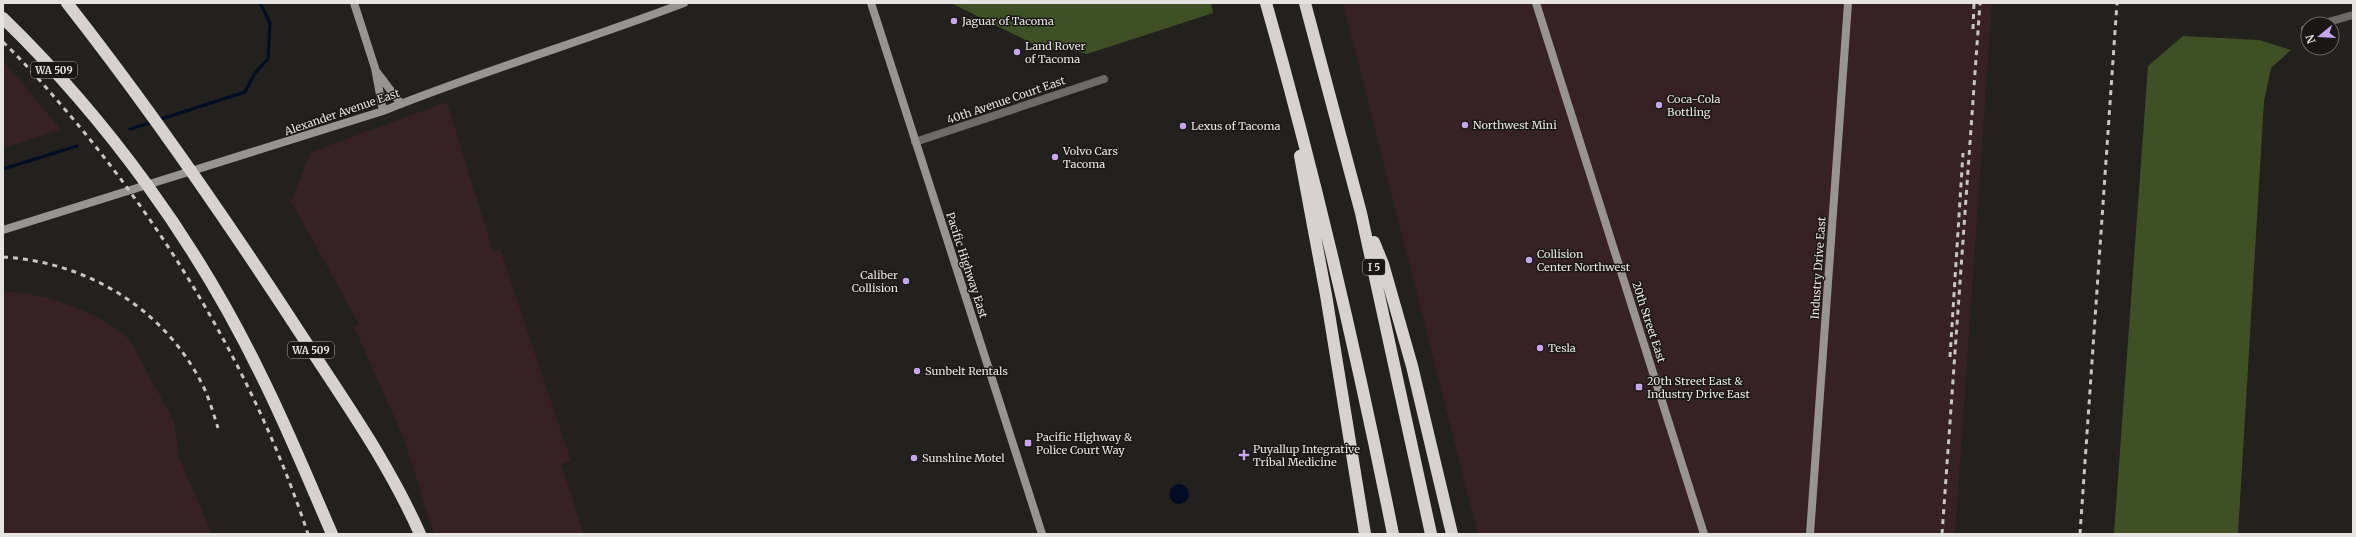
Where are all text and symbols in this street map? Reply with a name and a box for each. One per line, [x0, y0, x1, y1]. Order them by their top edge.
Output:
place label: Jaguar of Tacoma [961, 14, 1054, 28]
marker: Jaguar of Tacoma [949, 16, 959, 26]
north arrow [2300, 16, 2340, 56]
text: N [2302, 33, 2318, 45]
place label: Land Rover of Tacoma [1025, 39, 1085, 66]
marker: Land Rover of Tacoma [1012, 47, 1022, 57]
road number: WA 509 [31, 62, 77, 78]
street label: 40th Avenue Court East [945, 73, 1068, 127]
street label: Alexander Avenue East [282, 85, 402, 139]
place label: Coca-Cola Bottling [1667, 92, 1720, 119]
marker: Coca-Cola Bottling [1654, 100, 1664, 110]
place label: Northwest Mini [1473, 118, 1557, 132]
place label: Lexus of Tacoma [1191, 119, 1280, 133]
marker: Northwest Mini [1460, 120, 1470, 130]
marker: Lexus of Tacoma [1178, 121, 1188, 131]
place label: Volvo Cars Tacoma [1062, 144, 1118, 171]
marker: Volvo Cars Tacoma [1050, 152, 1060, 162]
street label: Pacific Highway East [943, 210, 991, 320]
street label: Industry Drive East [1807, 216, 1829, 320]
place label: Collision Center Northwest [1537, 247, 1631, 274]
marker: Collision Center Northwest [1524, 255, 1534, 265]
road number: I 5 [1363, 259, 1385, 275]
place label: Caliber Collision [852, 268, 899, 295]
marker: Caliber Collision [901, 276, 911, 286]
street label: 20th Street East [1629, 280, 1669, 365]
place label: Tesla [1548, 341, 1576, 355]
road number: WA 509 [288, 342, 334, 358]
marker: Tesla [1535, 343, 1545, 353]
place label: Sunbelt Rentals [925, 364, 1008, 378]
marker: Sunbelt Rentals [912, 366, 922, 376]
place label: 20th Street East & Industry Drive East [1647, 374, 1750, 401]
marker: 20th Street East & Industry Drive East [1634, 382, 1644, 392]
place label: Pacific Highway & Police Court Way [1036, 430, 1133, 457]
marker: Pacific Highway & Police Court Way [1023, 438, 1033, 448]
place label: Puyallup Integrative Tribal Medicine [1253, 442, 1360, 469]
marker: Puyallup Integrative Tribal Medicine [1238, 449, 1250, 461]
place label: Sunshine Motel [922, 451, 1005, 465]
marker: Sunshine Motel [909, 453, 919, 463]

